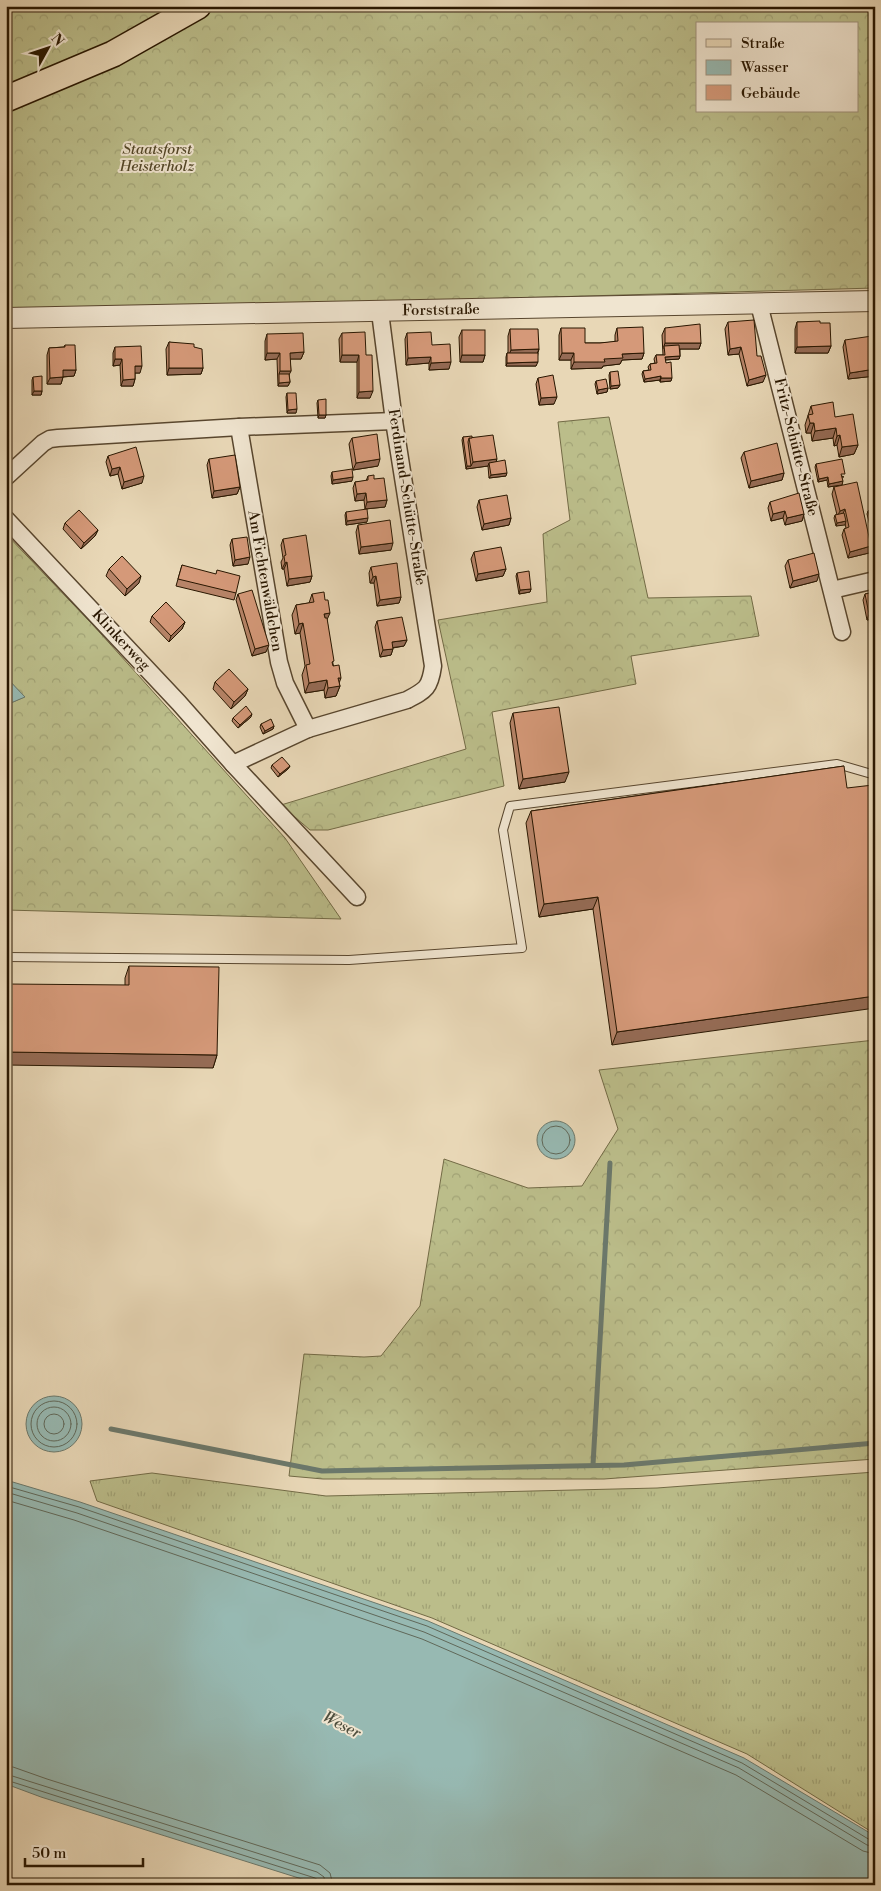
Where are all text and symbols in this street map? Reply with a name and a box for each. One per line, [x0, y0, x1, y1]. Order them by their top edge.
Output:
north arrow [22, 22, 72, 72]
legend [696, 22, 858, 112]
text: N [47, 30, 68, 50]
text: Straße [741, 34, 785, 53]
text: Wasser [740, 58, 789, 77]
text: Gebäude [741, 84, 800, 103]
park label: Staatsforst Heisterholz [118, 140, 195, 176]
street label: Forststraße [402, 300, 480, 320]
street label: Fritz-Schütte-Straße [770, 376, 822, 518]
street label: Ferdinand-Schütte-Straße [384, 407, 430, 587]
street label: Am Fichtenwäldchen [243, 508, 287, 653]
street label: Klinkerweg [88, 605, 154, 675]
water label: Weser [320, 1707, 365, 1744]
scale bar [25, 1836, 142, 1868]
text: 50 m [32, 1844, 66, 1863]

